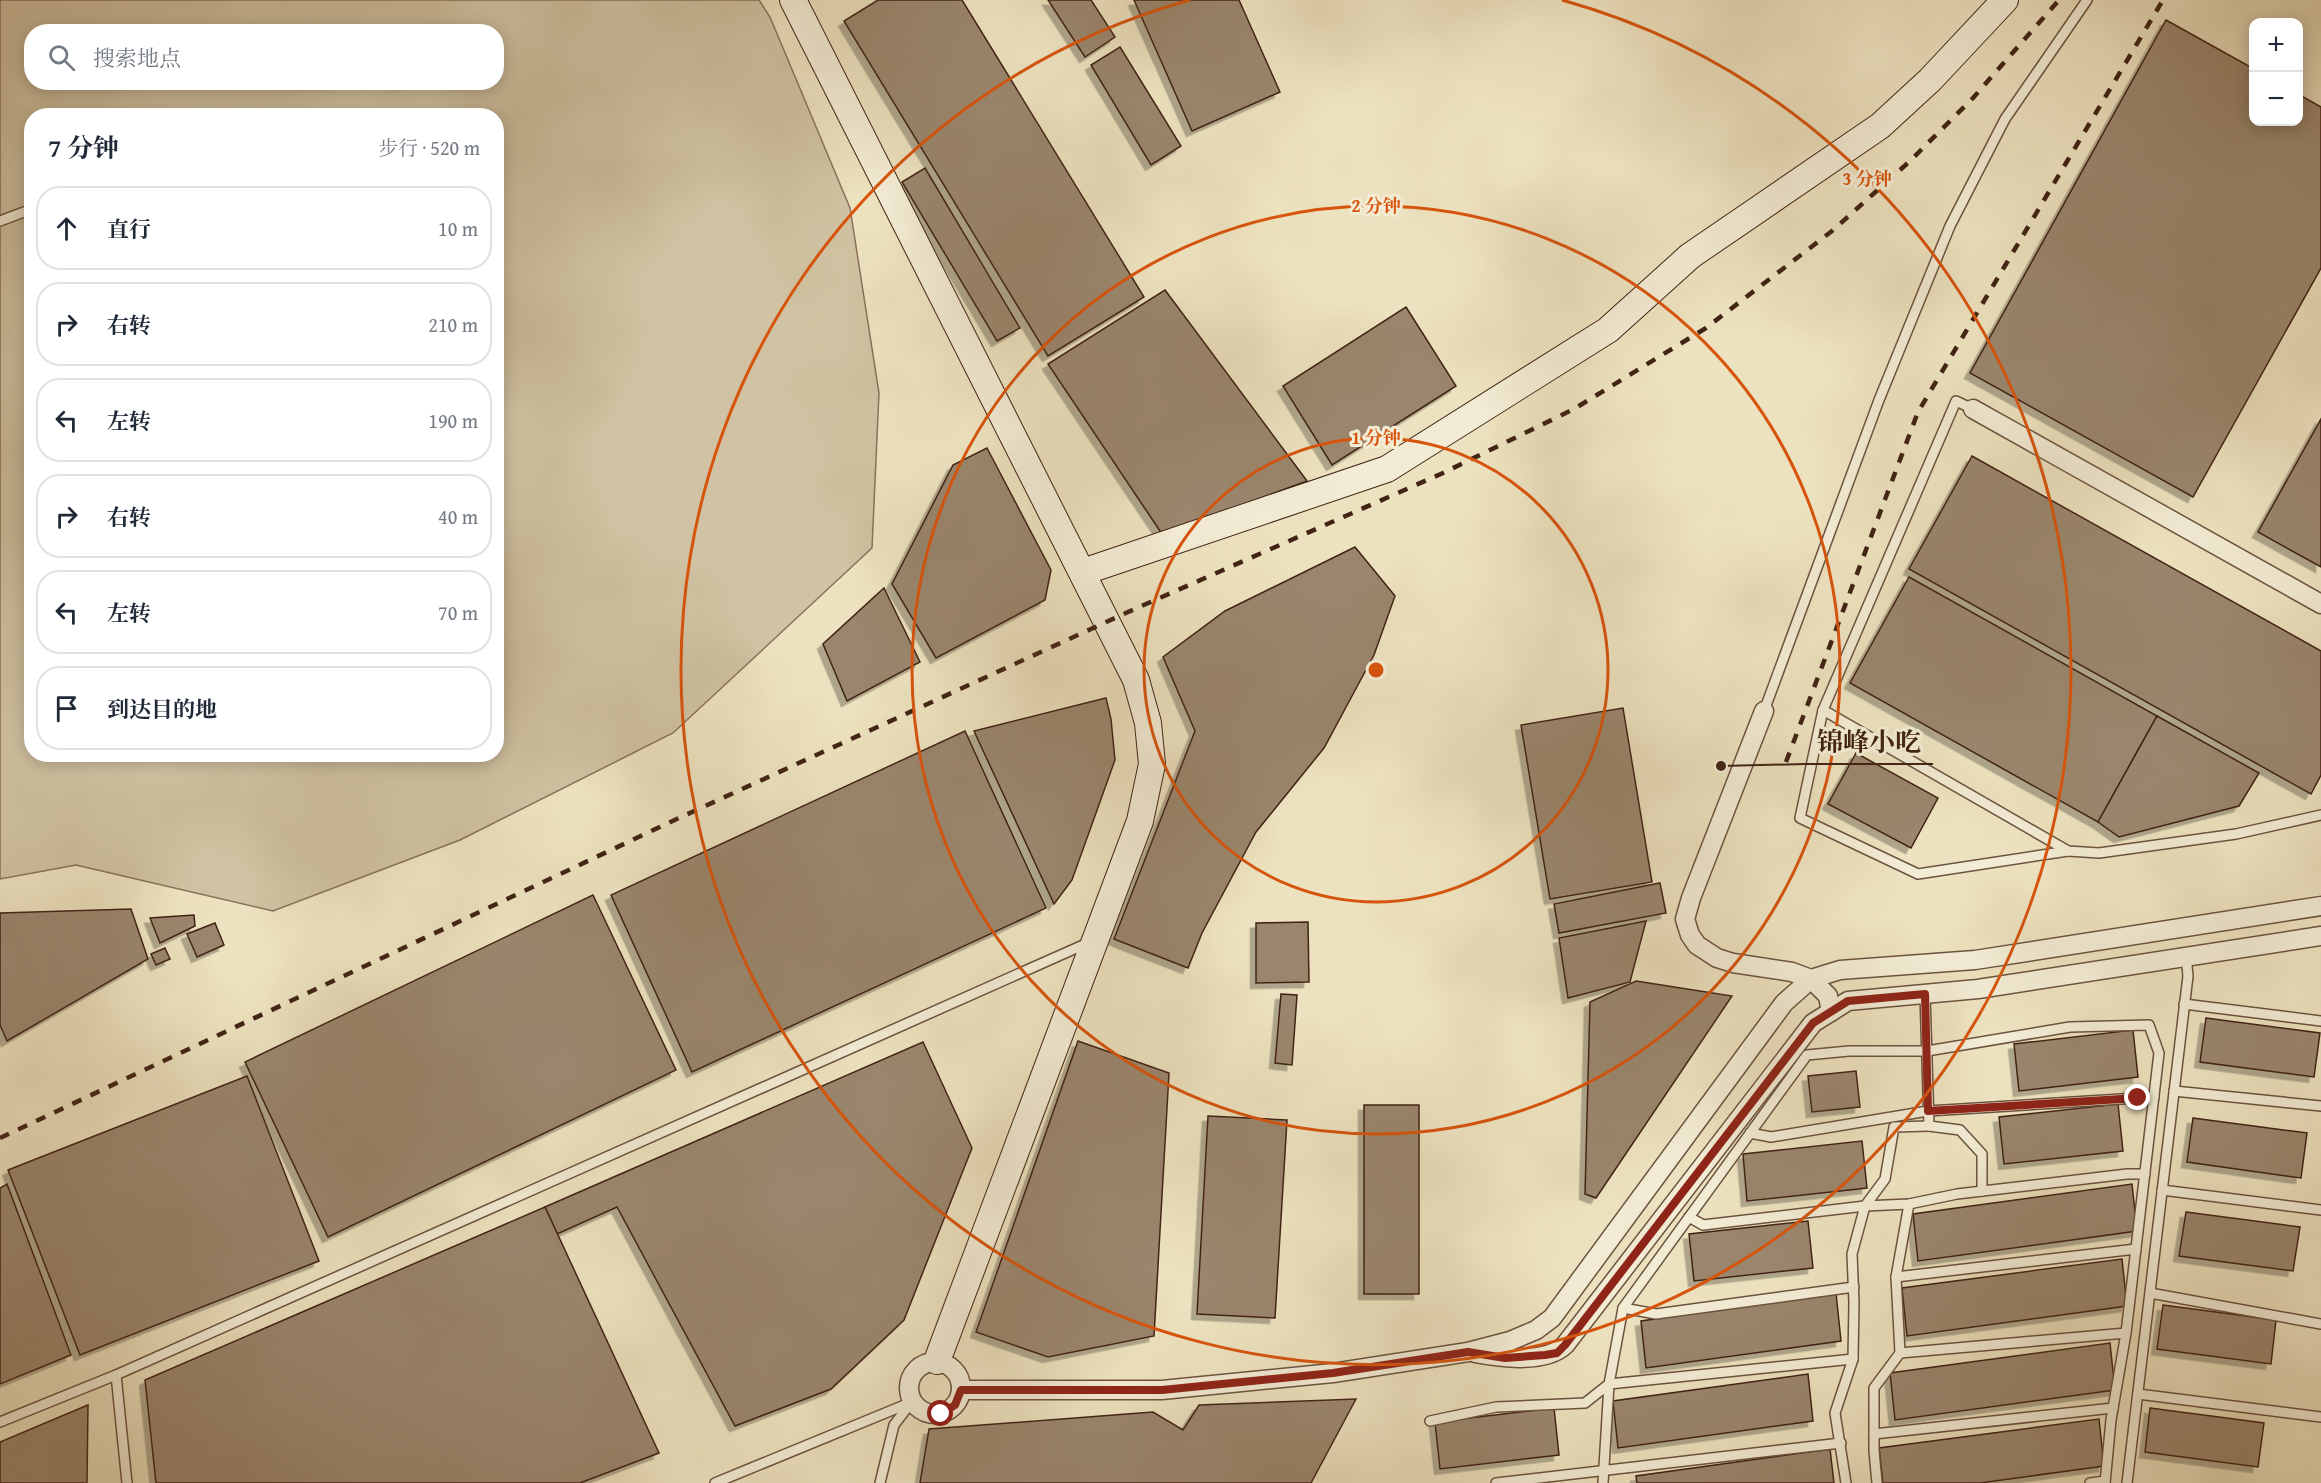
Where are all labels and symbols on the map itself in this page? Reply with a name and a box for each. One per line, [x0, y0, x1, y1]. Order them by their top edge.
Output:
text: 3 分钟 [1842, 165, 1892, 192]
text: 2 分钟 [1351, 192, 1401, 219]
text: 1 分钟 [1351, 424, 1401, 451]
centre of rings [1366, 660, 1386, 680]
callout: 锦峰小吃 [1805, 720, 1933, 764]
text: 锦峰小吃 [1817, 722, 1921, 761]
route end [2124, 1084, 2150, 1110]
route start [927, 1400, 953, 1426]

